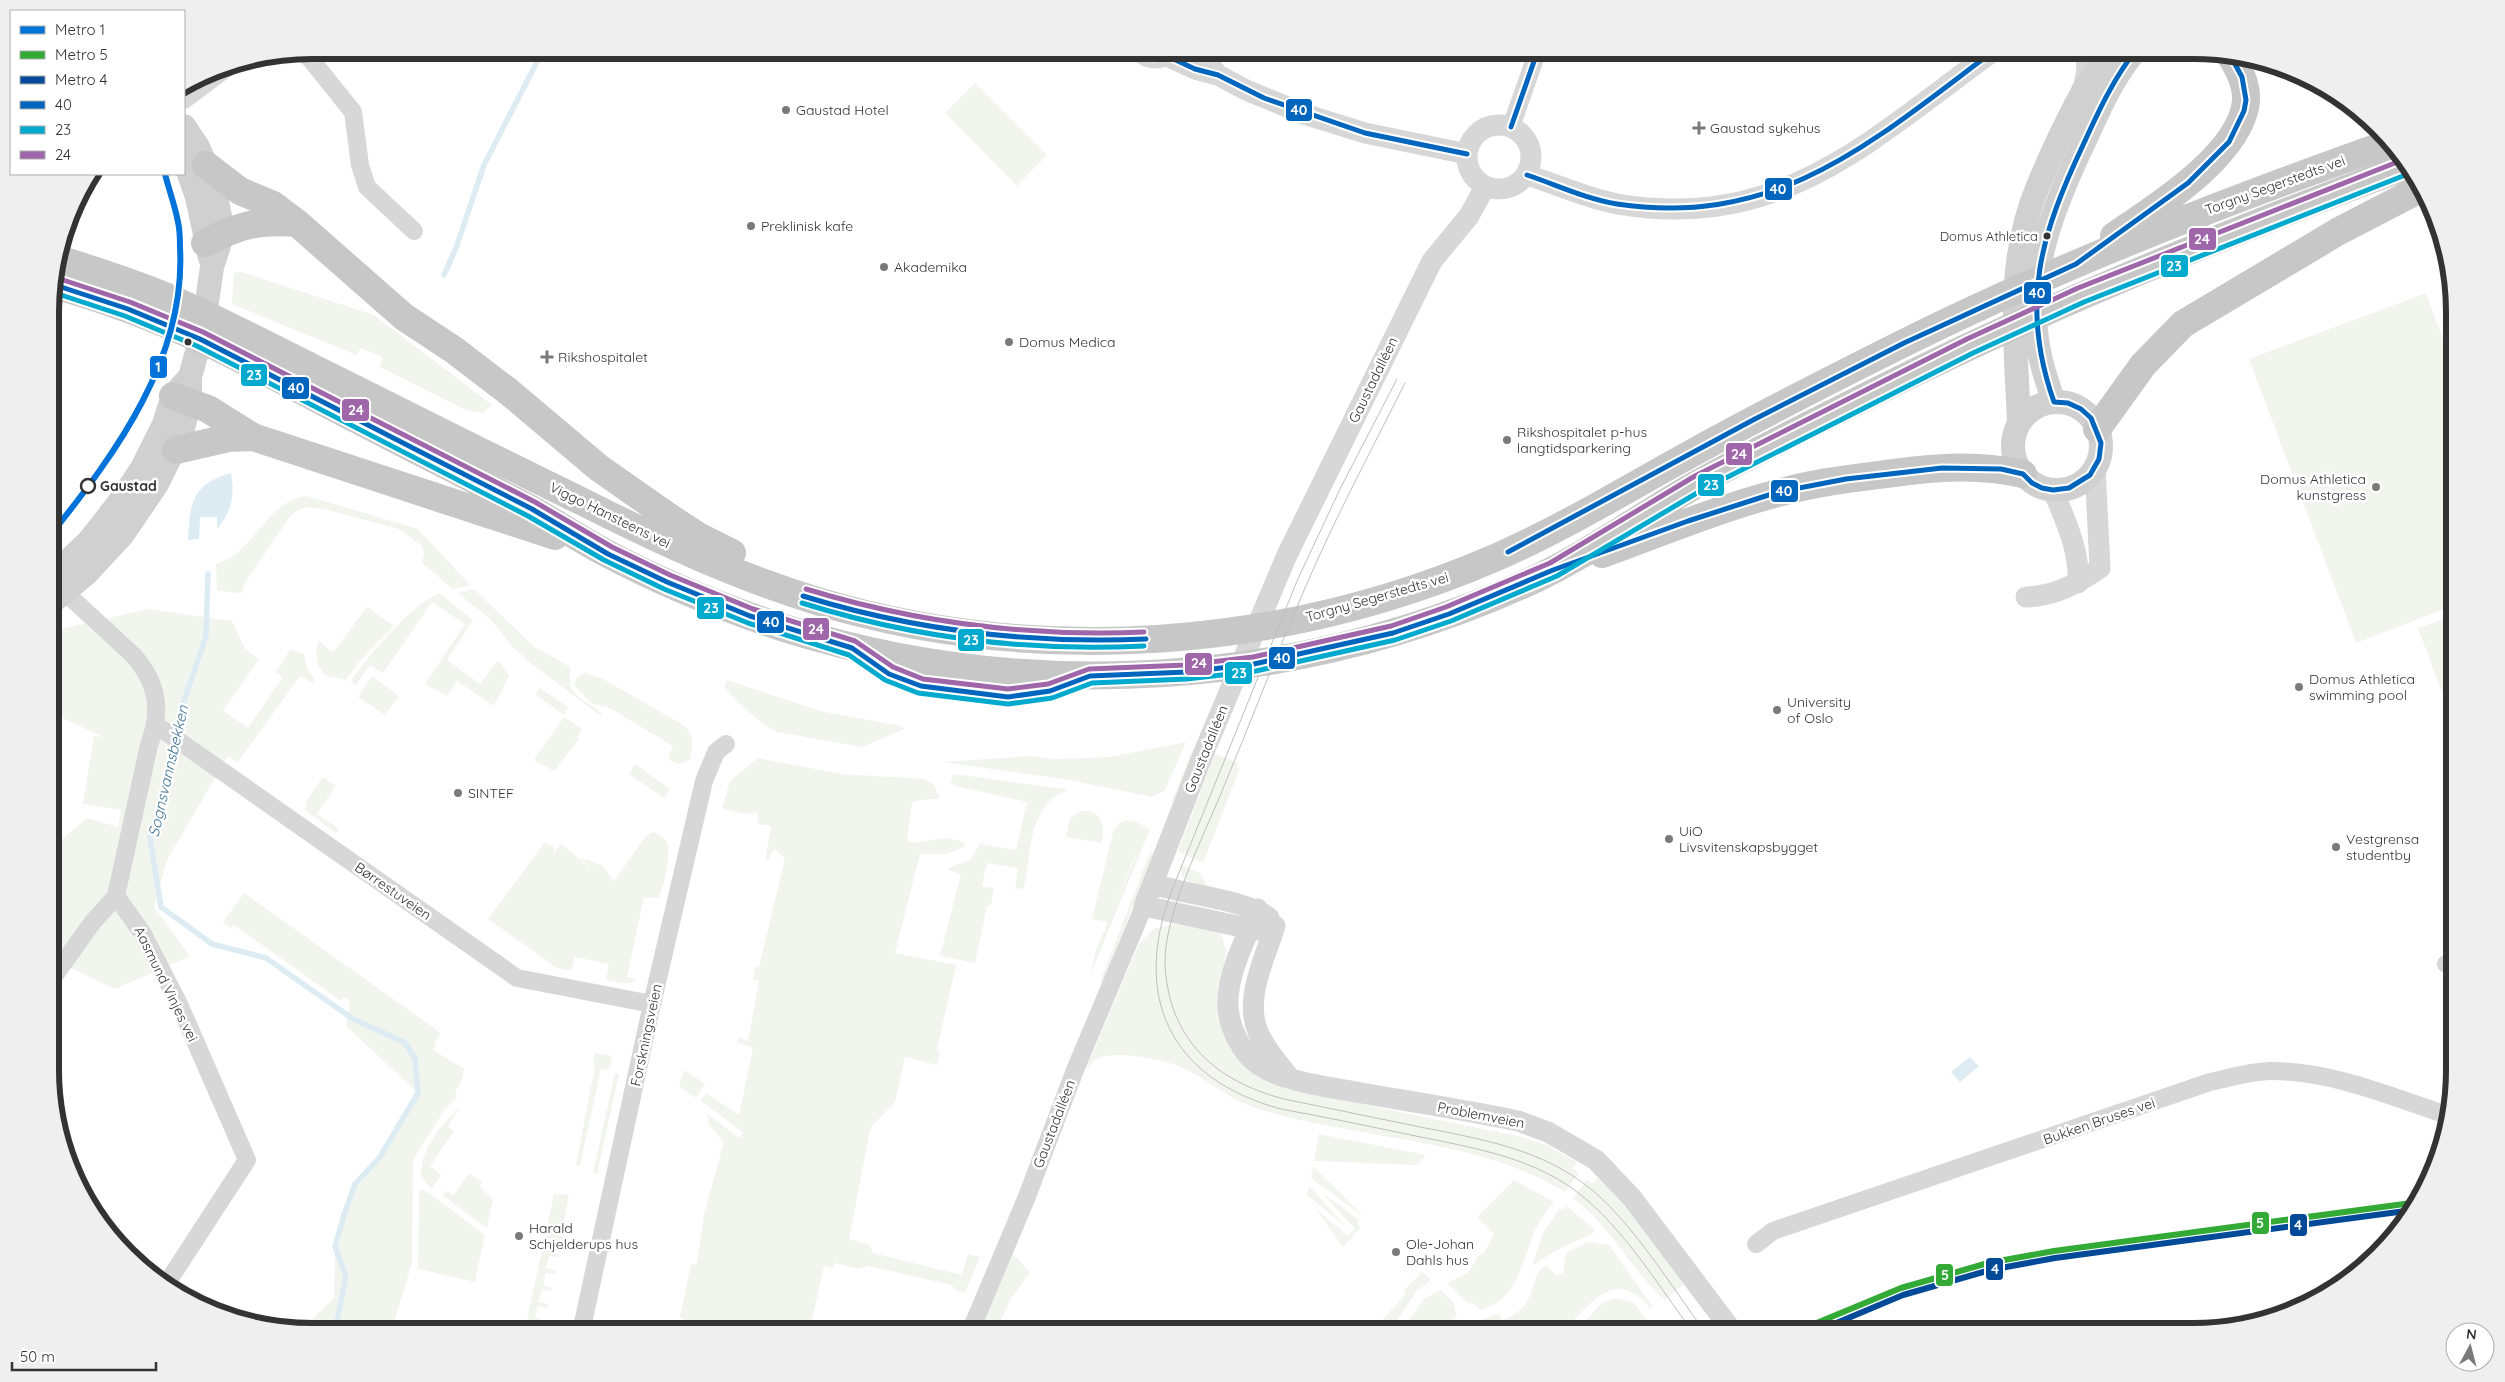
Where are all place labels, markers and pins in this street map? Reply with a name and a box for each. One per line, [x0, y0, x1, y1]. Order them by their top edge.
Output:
place label: Gaustad Hotel [796, 101, 889, 119]
marker: Gaustad Hotel [780, 104, 792, 116]
place label: Gaustad sykehus [1710, 119, 1820, 137]
marker: Gaustad sykehus [1692, 121, 1706, 135]
place label: Preklinisk kafe [761, 217, 853, 235]
marker: Preklinisk kafe [745, 220, 757, 232]
place label: Domus Athletica [1940, 228, 2038, 244]
marker: Domus Athletica [2042, 231, 2052, 241]
place label: Akademika [894, 258, 967, 276]
marker: Akademika [878, 261, 890, 273]
place label: Domus Medica [1019, 333, 1115, 351]
marker: Domus Medica [1003, 336, 1015, 348]
unlabelled marker [183, 337, 193, 347]
place label: Rikshospitalet [558, 348, 648, 366]
marker: Rikshospitalet [540, 350, 554, 364]
place label: Rikshospitalet p-hus langtidsparkering [1517, 423, 1647, 457]
marker: Rikshospitalet p-hus langtidsparkering [1501, 434, 1513, 446]
place label: Domus Athletica kunstgress [2260, 470, 2366, 504]
place label: Gaustad [100, 477, 157, 495]
marker: Gaustad [80, 478, 96, 494]
marker: Domus Athletica kunstgress [2370, 481, 2382, 493]
place label: Domus Athletica swimming pool [2309, 670, 2415, 704]
marker: Domus Athletica swimming pool [2293, 681, 2305, 693]
place label: University of Oslo [1787, 693, 1851, 727]
marker: University of Oslo [1771, 704, 1783, 716]
place label: SINTEF [468, 784, 514, 802]
marker: SINTEF [452, 787, 464, 799]
place label: UiO Livsvitenskapsbygget [1679, 822, 1818, 856]
place label: Vestgrensa studentby [2346, 830, 2419, 864]
marker: UiO Livsvitenskapsbygget [1663, 833, 1675, 845]
marker: Vestgrensa studentby [2330, 841, 2342, 853]
place label: Harald Schjelderups hus [529, 1219, 638, 1253]
marker: Harald Schjelderups hus [513, 1230, 525, 1242]
place label: Ole-Johan Dahls hus [1406, 1235, 1474, 1269]
marker: Ole-Johan Dahls hus [1390, 1246, 1402, 1258]

